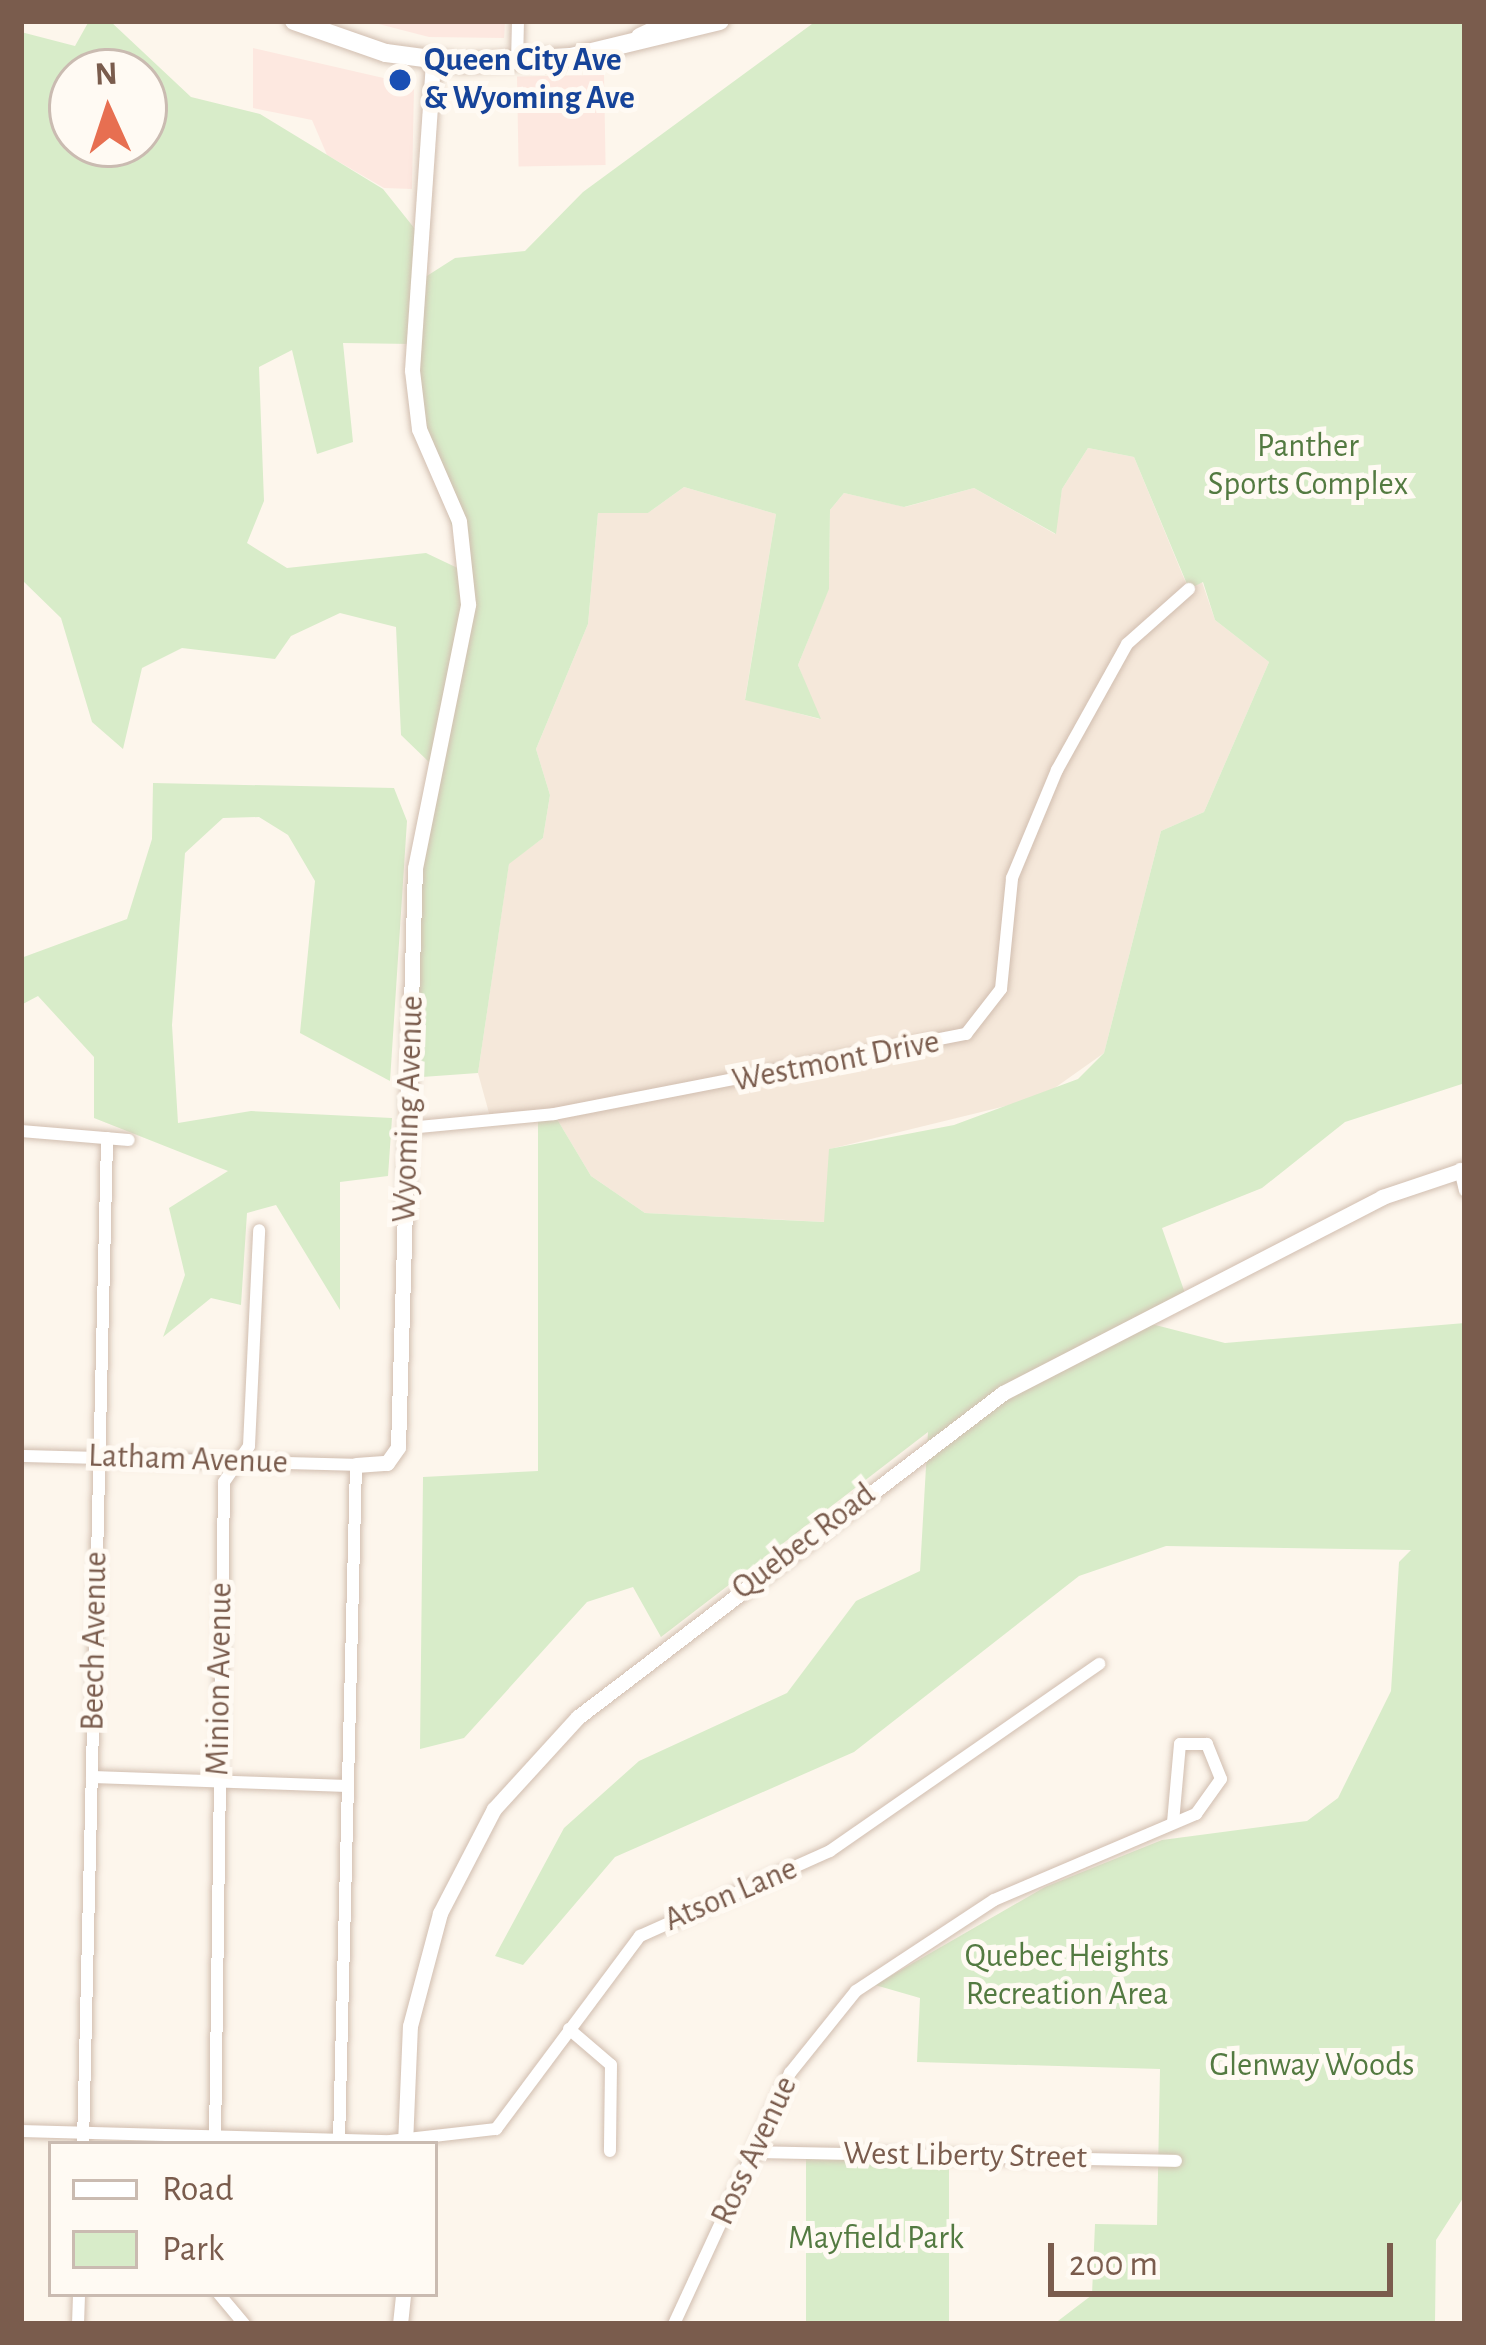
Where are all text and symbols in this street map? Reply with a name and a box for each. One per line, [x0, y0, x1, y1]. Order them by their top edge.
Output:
place label: Queen City Ave & Wyoming Ave [424, 41, 635, 119]
north arrow [48, 48, 168, 168]
text: N [94, 57, 119, 92]
marker: Queen City Ave & Wyoming Ave [387, 67, 413, 93]
park label: Panther Sports Complex [1208, 427, 1408, 505]
street label: Wyoming Avenue [385, 995, 433, 1223]
street label: Westmont Drive [729, 1023, 943, 1101]
street label: Latham Avenue [88, 1437, 288, 1483]
street label: Quebec Road [725, 1475, 883, 1609]
street label: Beech Avenue [74, 1551, 116, 1731]
street label: Minion Avenue [199, 1582, 241, 1776]
street label: Atson Lane [659, 1849, 803, 1941]
park label: Quebec Heights Recreation Area [965, 1937, 1169, 2015]
park label: Glenway Woods [1209, 2046, 1415, 2086]
street label: Ross Avenue [703, 2070, 807, 2232]
street label: West Liberty Street [843, 2134, 1087, 2178]
legend [48, 2141, 438, 2297]
text: Road [162, 2171, 234, 2207]
park label: Mayfield Park [788, 2219, 964, 2259]
scale bar [1054, 2219, 1399, 2293]
text: Park [162, 2231, 224, 2267]
text: 200 m [1069, 2246, 1158, 2282]

